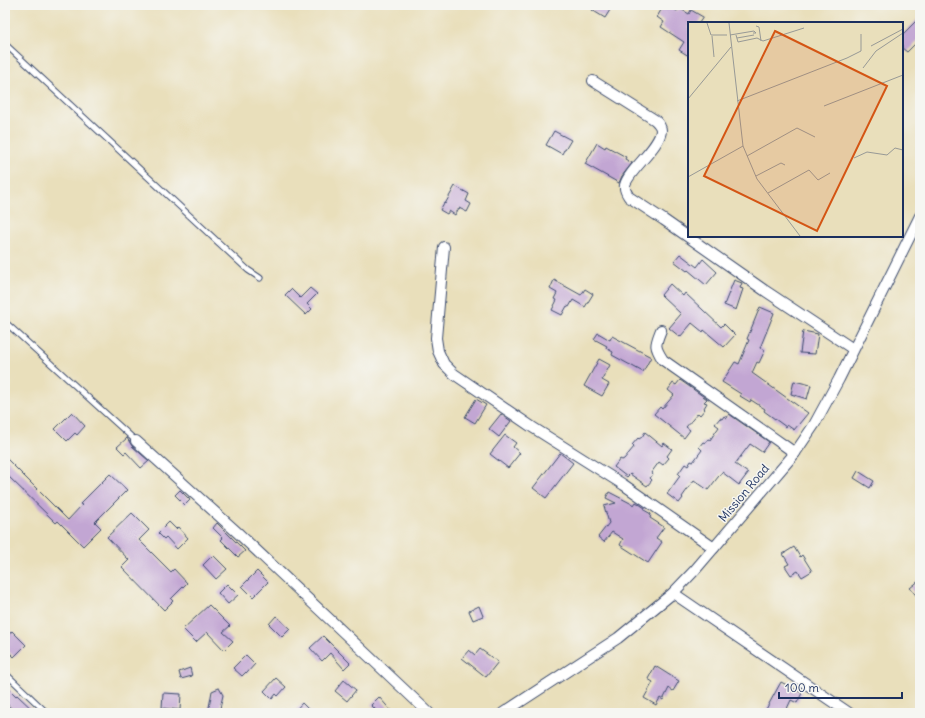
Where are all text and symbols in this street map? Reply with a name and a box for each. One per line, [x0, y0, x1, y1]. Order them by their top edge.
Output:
inset map [688, 22, 903, 237]
street label: Mission Road [715, 461, 772, 525]
scale bar [779, 674, 902, 700]
text: 100 m [785, 680, 819, 695]

